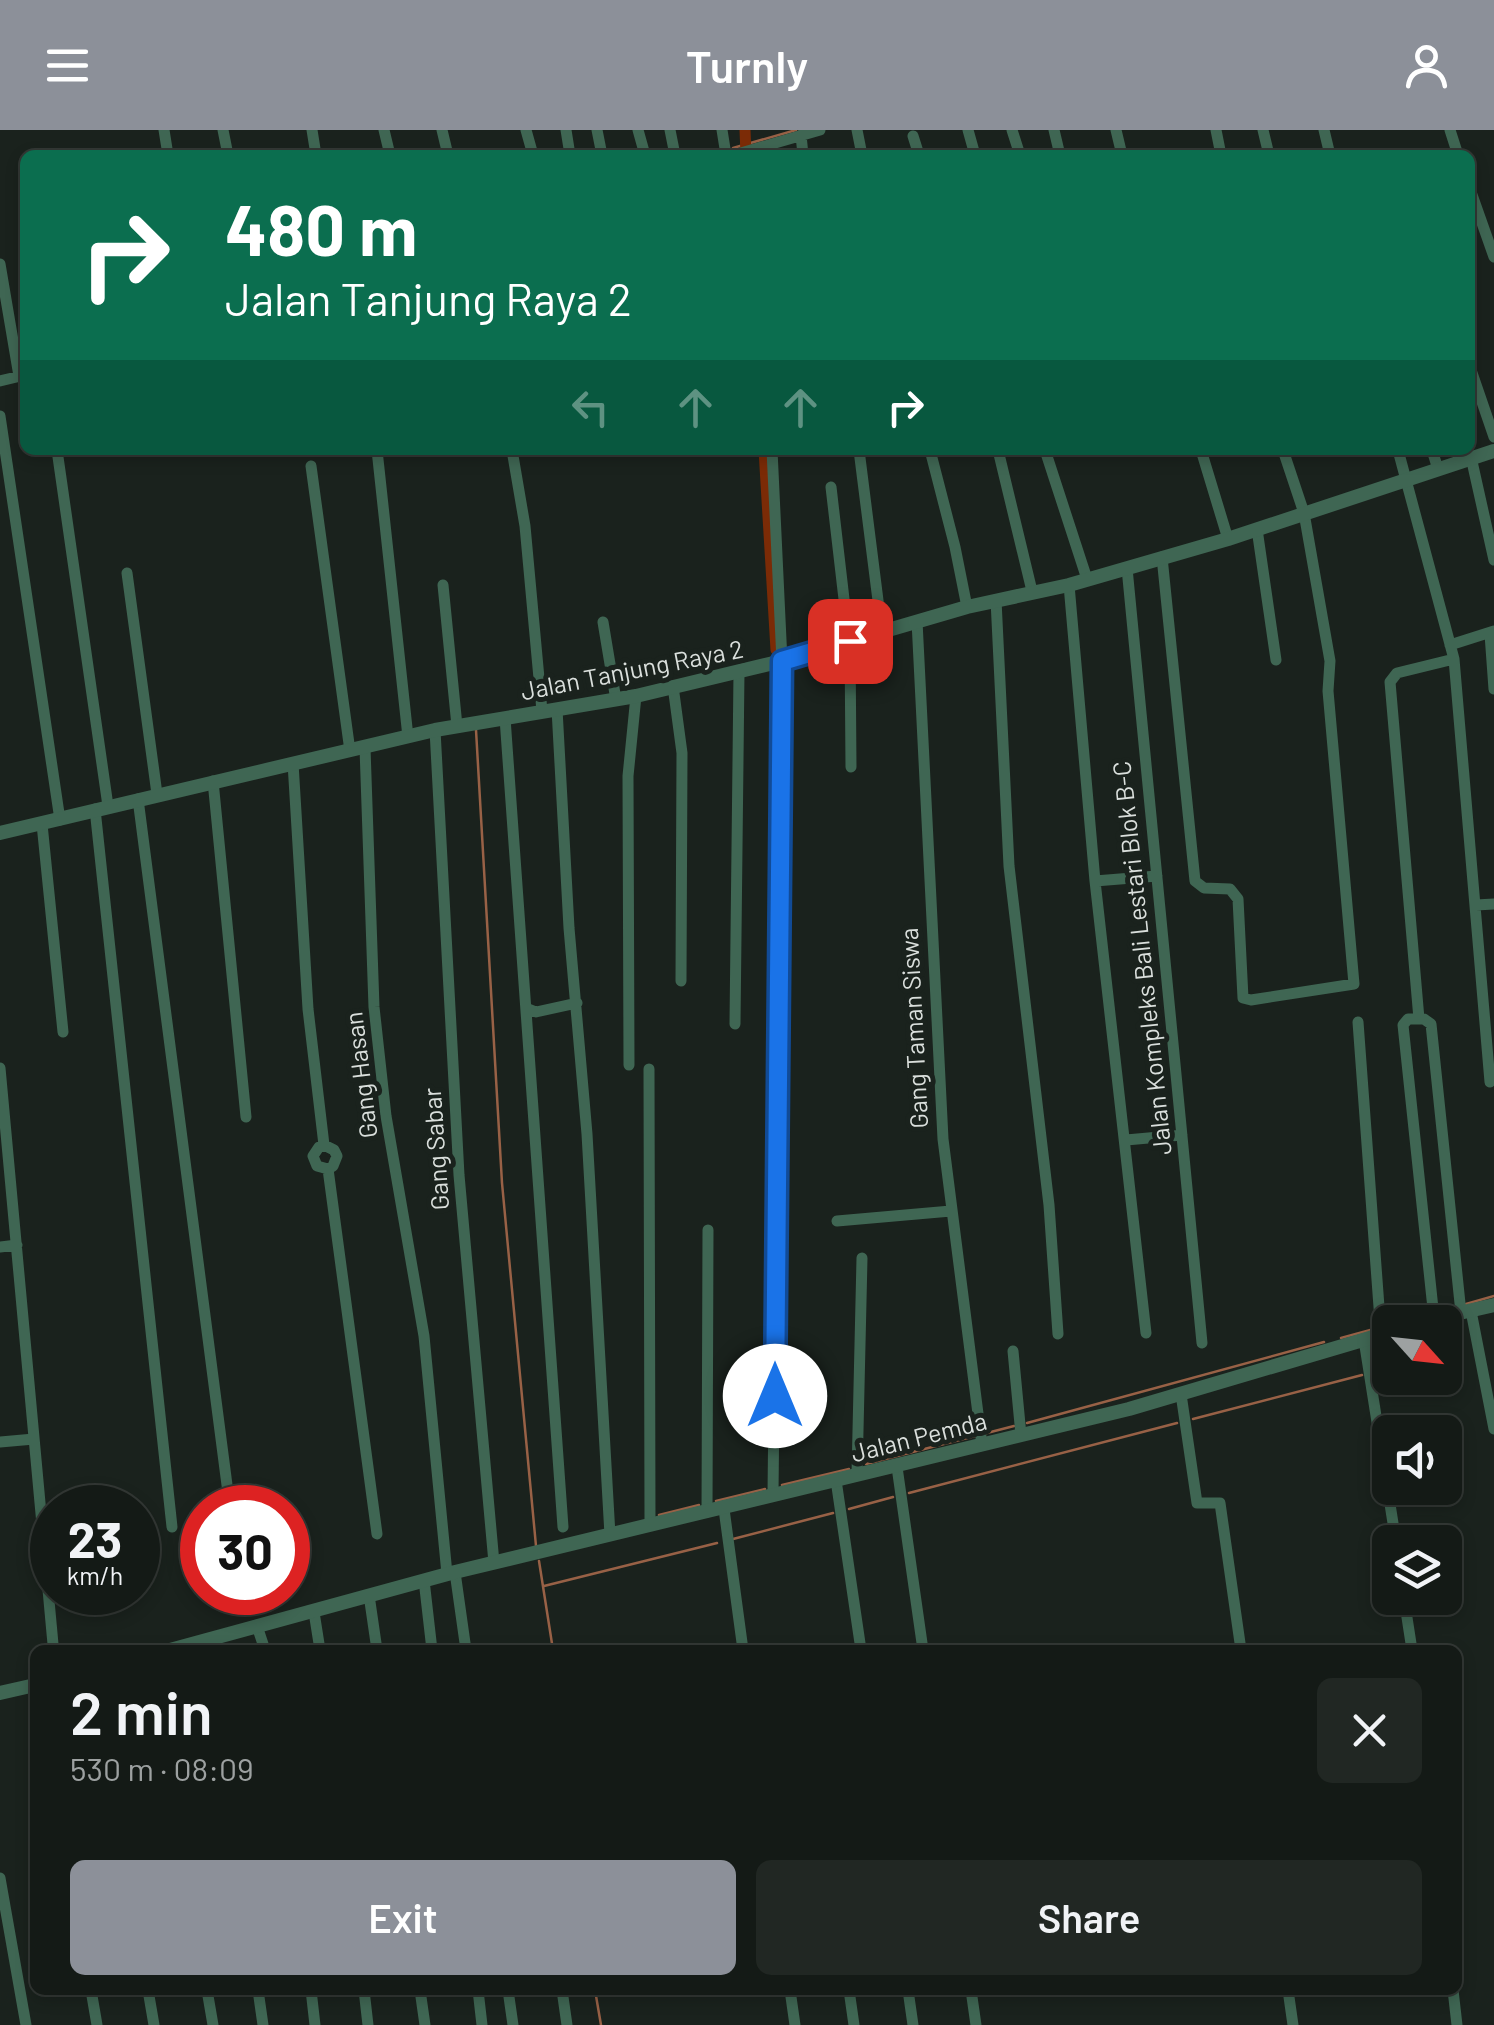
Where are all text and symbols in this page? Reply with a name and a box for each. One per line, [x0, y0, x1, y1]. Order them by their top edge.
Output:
icon: menu [40, 38, 95, 93]
text: Turnly [686, 38, 808, 92]
icon: person [1399, 38, 1454, 93]
text: 480 m [225, 186, 418, 270]
icon: right [60, 190, 190, 320]
text: Jalan Tanjung Raya 2 [225, 271, 632, 325]
icon: left [563, 380, 618, 435]
icon: ahead [668, 380, 723, 435]
icon: ahead [773, 380, 828, 435]
icon: right [878, 380, 933, 435]
pin [808, 599, 893, 684]
icon: arrive [823, 614, 878, 669]
street label: Jalan Tanjung Raya 2 [518, 633, 746, 705]
street label: Jalan Kompleks Bali Lestari Blok B-C [1105, 760, 1177, 1157]
street label: Gang Taman Siswa [893, 927, 933, 1129]
street label: Gang Hasan [337, 1010, 383, 1140]
street label: Gang Sabar [416, 1087, 454, 1211]
north arrow [1372, 1305, 1462, 1395]
map controls [1372, 1305, 1462, 1615]
position arrow [723, 1344, 827, 1448]
street label: Jalan Pemda [848, 1405, 990, 1467]
button: sound [1372, 1415, 1462, 1505]
speed limit sign: 30 [180, 1485, 310, 1615]
text: 23 [68, 1508, 122, 1568]
button: layers [1372, 1525, 1462, 1615]
text: km/h [67, 1560, 123, 1590]
text: 2 min [70, 1675, 213, 1747]
button: close [1317, 1678, 1422, 1783]
text: 530 m · 08:09 [70, 1749, 254, 1787]
button: Exit [70, 1860, 736, 1975]
button: Share [756, 1860, 1422, 1975]

